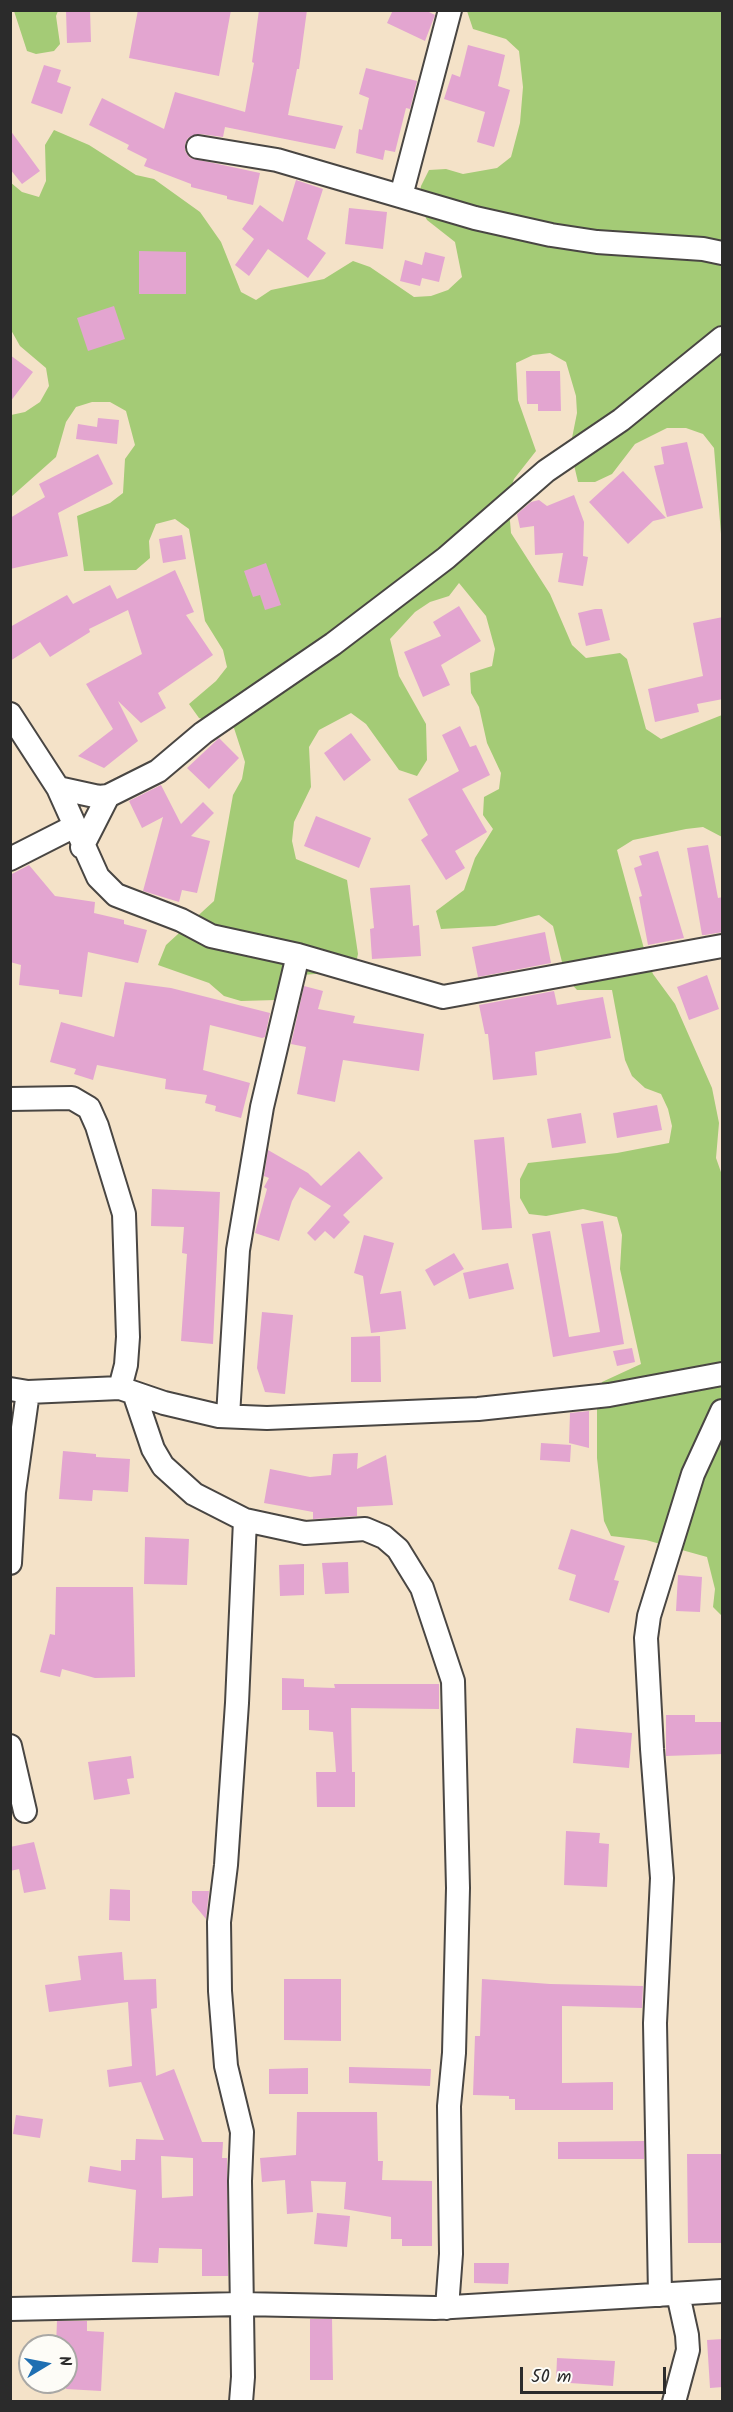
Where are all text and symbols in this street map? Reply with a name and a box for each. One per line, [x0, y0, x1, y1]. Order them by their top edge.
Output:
north arrow [18, 2334, 78, 2394]
text: N [51, 2354, 77, 2368]
scale bar [523, 2355, 668, 2393]
text: 50 m [531, 2363, 571, 2392]

